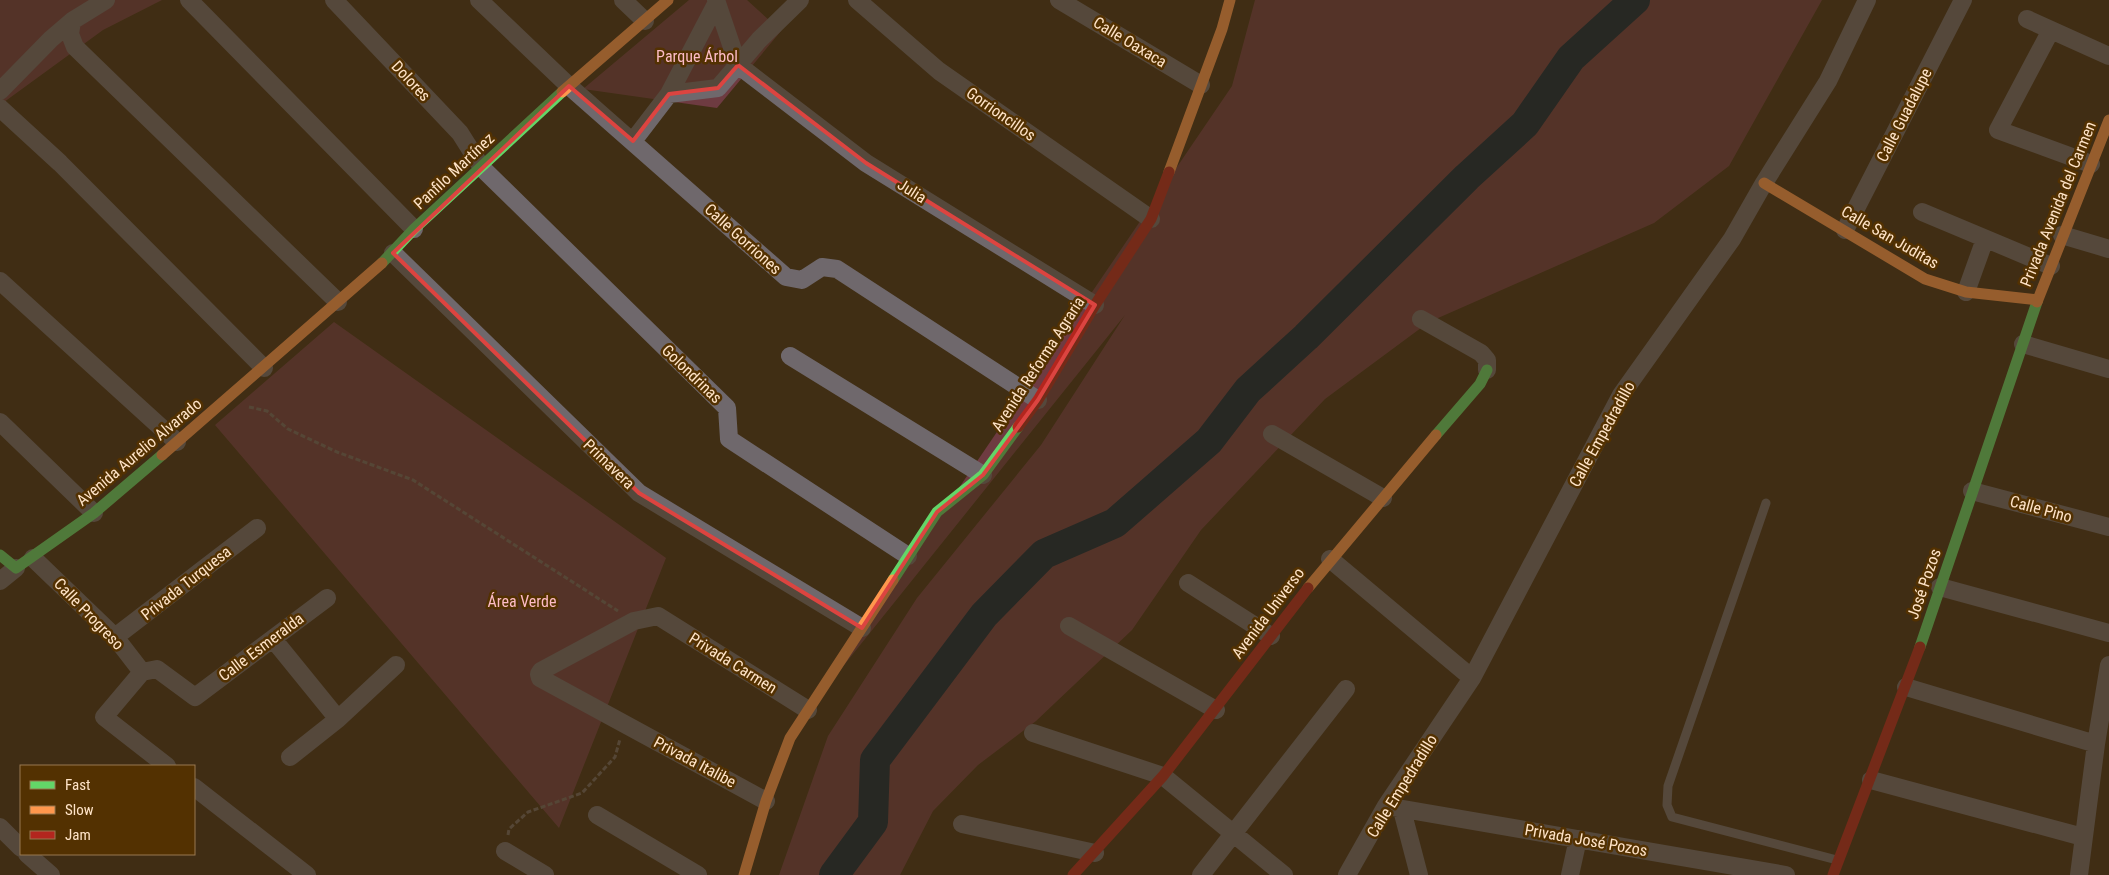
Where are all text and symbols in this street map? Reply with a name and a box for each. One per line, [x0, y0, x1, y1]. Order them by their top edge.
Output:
street label: Calle Oaxaca [1090, 13, 1170, 71]
park label: Parque Árbol [656, 47, 738, 66]
street label: Dolores [388, 57, 434, 105]
street label: Calle Guadalupe [1872, 65, 1936, 165]
street label: Gorrioncillos [963, 83, 1039, 145]
street label: Privada Avenida del Carmen [2016, 119, 2100, 289]
street label: Panfilo Martínez [410, 129, 498, 213]
street label: Julia [894, 175, 930, 207]
street label: Calle Gorriones [701, 200, 785, 278]
street label: Calle San Juditas [1838, 201, 1942, 273]
street label: Avenida Reforma Agraria [987, 293, 1089, 435]
street label: Golondrinas [658, 341, 726, 407]
street label: Calle Empedradillo [1565, 378, 1639, 490]
street label: Avenida Aurelio Alvarado [73, 394, 205, 510]
street label: Primavera [580, 435, 638, 493]
street label: Calle Pino [2008, 492, 2074, 526]
street label: Privada Turquesa [137, 542, 235, 624]
street label: José Pozos [1903, 546, 1945, 622]
street label: Avenida Universo [1228, 564, 1308, 662]
street label: Calle Progreso [50, 574, 128, 654]
park label: Área Verde [487, 592, 557, 611]
street label: Calle Esmeralda [215, 609, 307, 685]
street label: Privada Carmen [686, 628, 780, 698]
street label: Calle Empedradillo [1363, 731, 1441, 841]
street label: Privada Italibe [651, 732, 739, 792]
legend [20, 765, 195, 855]
text: Fast [65, 776, 90, 794]
text: Slow [65, 801, 94, 819]
street label: Privada José Pozos [1523, 820, 1649, 860]
text: Jam [65, 826, 91, 844]

